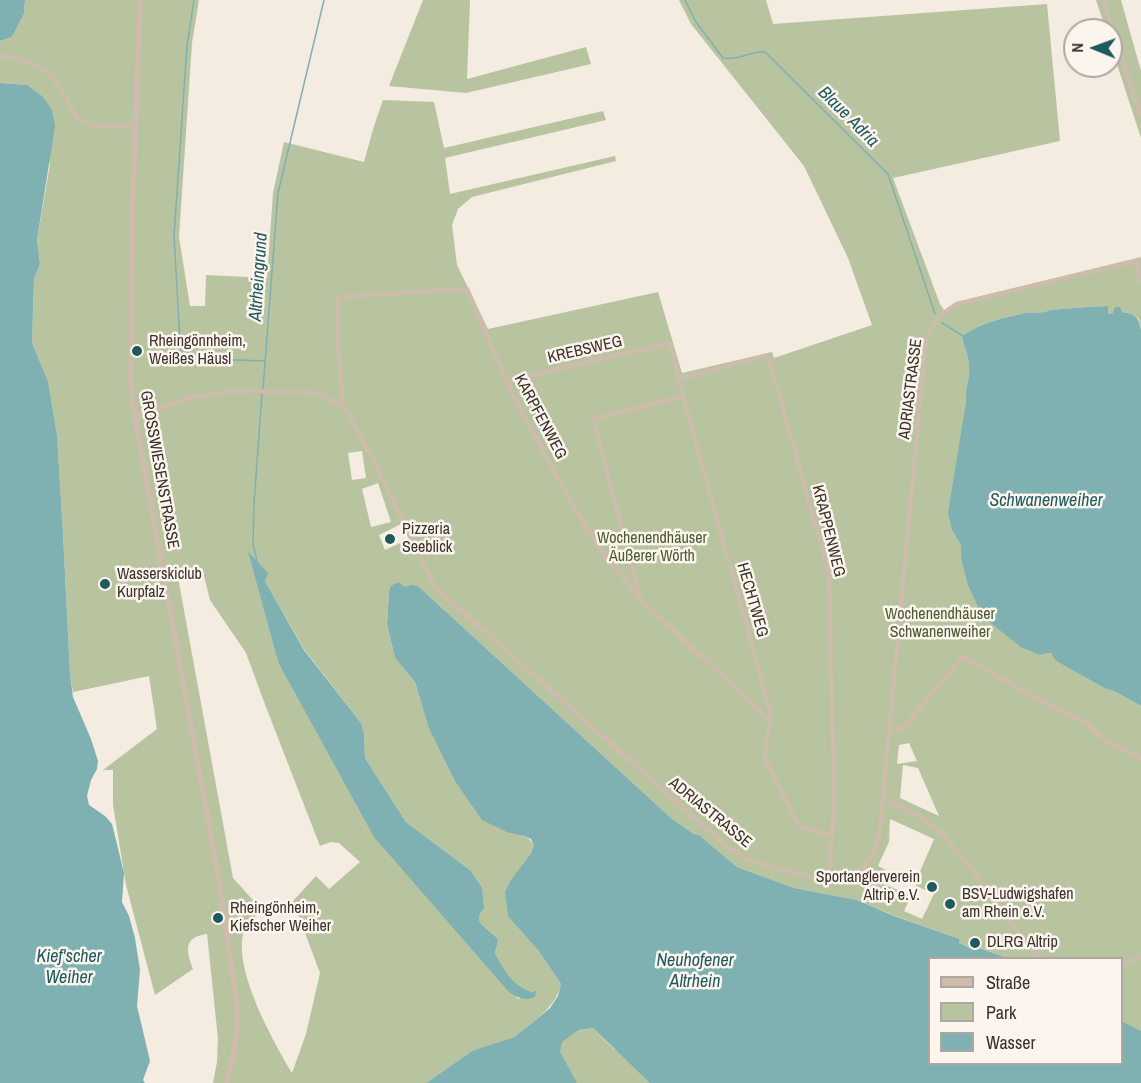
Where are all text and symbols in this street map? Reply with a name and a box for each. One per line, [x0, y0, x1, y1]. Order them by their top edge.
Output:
north arrow [1063, 18, 1123, 78]
text: N [1066, 43, 1088, 53]
water label: Blaue Adria [813, 82, 883, 152]
water label: Altrheingrund [245, 232, 273, 322]
place label: Rheingönnheim, Weißes Häusl [149, 332, 246, 370]
street label: KREBSWEG [546, 332, 624, 368]
street label: ADRIASTRASSE [895, 338, 927, 440]
marker: Rheingönnheim, Weißes Häusl [130, 344, 144, 358]
street label: KARPFENWEG [510, 371, 570, 463]
street label: GROSSWIESENSTRASSE [136, 389, 182, 551]
street label: KRAPPENWEG [807, 483, 849, 579]
water label: Schwanenweiher [989, 490, 1103, 512]
place label: Pizzeria Seeblick [402, 520, 452, 558]
park label: Wochenendhäuser Äußerer Wörth [597, 529, 707, 567]
marker: Pizzeria Seeblick [383, 532, 397, 546]
street label: HECHTWEG [732, 561, 772, 639]
place label: Wasserskiclub Kurpfalz [117, 565, 202, 603]
marker: Wasserskiclub Kurpfalz [98, 577, 112, 591]
park label: Wochenendhäuser Schwanenweiher [885, 605, 995, 643]
street label: ADRIASTRASSE [665, 774, 755, 852]
place label: Sportanglerverein Altrip e.V. [816, 868, 920, 906]
marker: Sportanglerverein Altrip e.V. [925, 880, 939, 894]
place label: BSV-Ludwigshafen am Rhein e.V. [962, 885, 1074, 923]
marker: BSV-Ludwigshafen am Rhein e.V. [943, 897, 957, 911]
place label: Rheingönheim, Kiefscher Weiher [230, 899, 331, 937]
marker: Rheingönheim, Kiefscher Weiher [211, 911, 225, 925]
place label: DLRG Altrip [987, 933, 1058, 953]
marker: DLRG Altrip [968, 936, 982, 950]
water label: Kief'scher Weiher [36, 946, 102, 988]
water label: Neuhofener Altrhein [656, 950, 734, 992]
legend [928, 957, 1123, 1065]
text: Straße [986, 970, 1030, 995]
text: Park [986, 1000, 1016, 1025]
text: Wasser [986, 1030, 1035, 1055]

